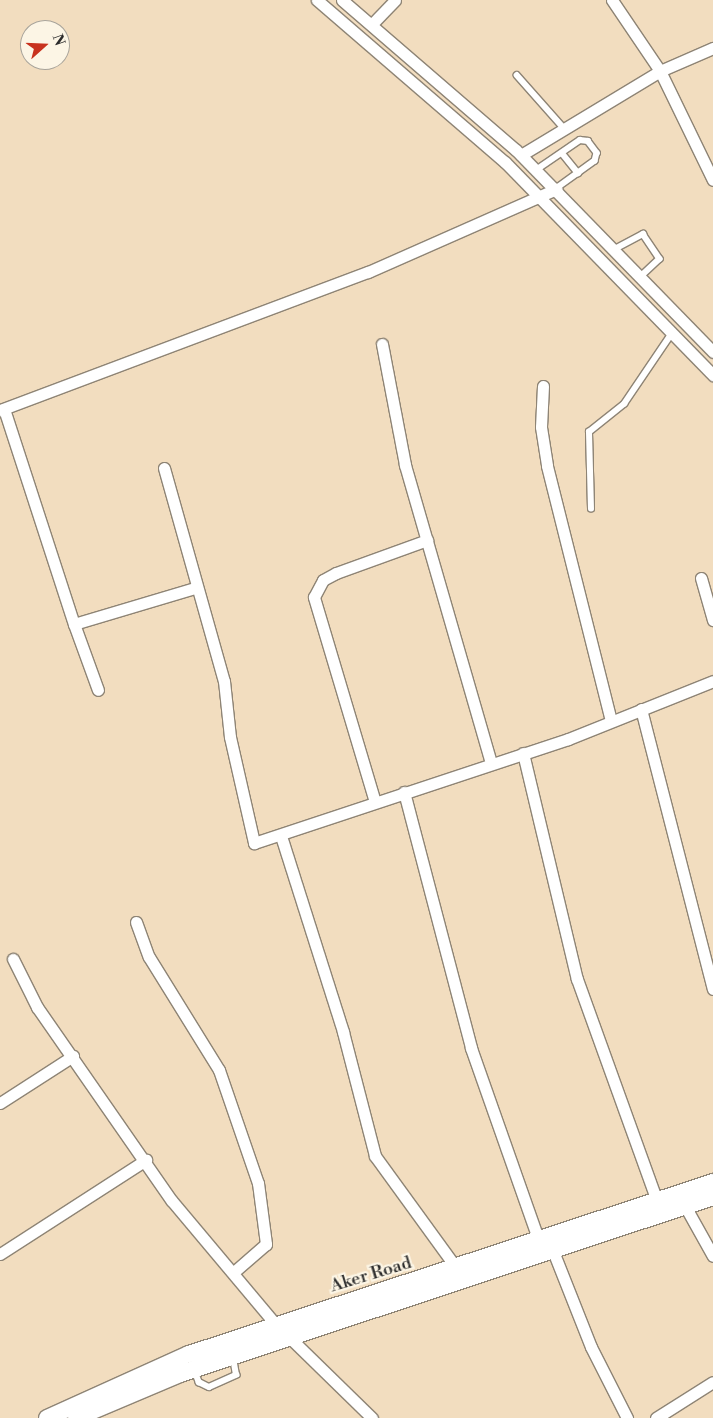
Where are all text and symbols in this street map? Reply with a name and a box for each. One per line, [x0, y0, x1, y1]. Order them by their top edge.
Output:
north arrow [20, 20, 70, 70]
text: N [48, 32, 69, 48]
street label: Aker Road [328, 1252, 414, 1298]

